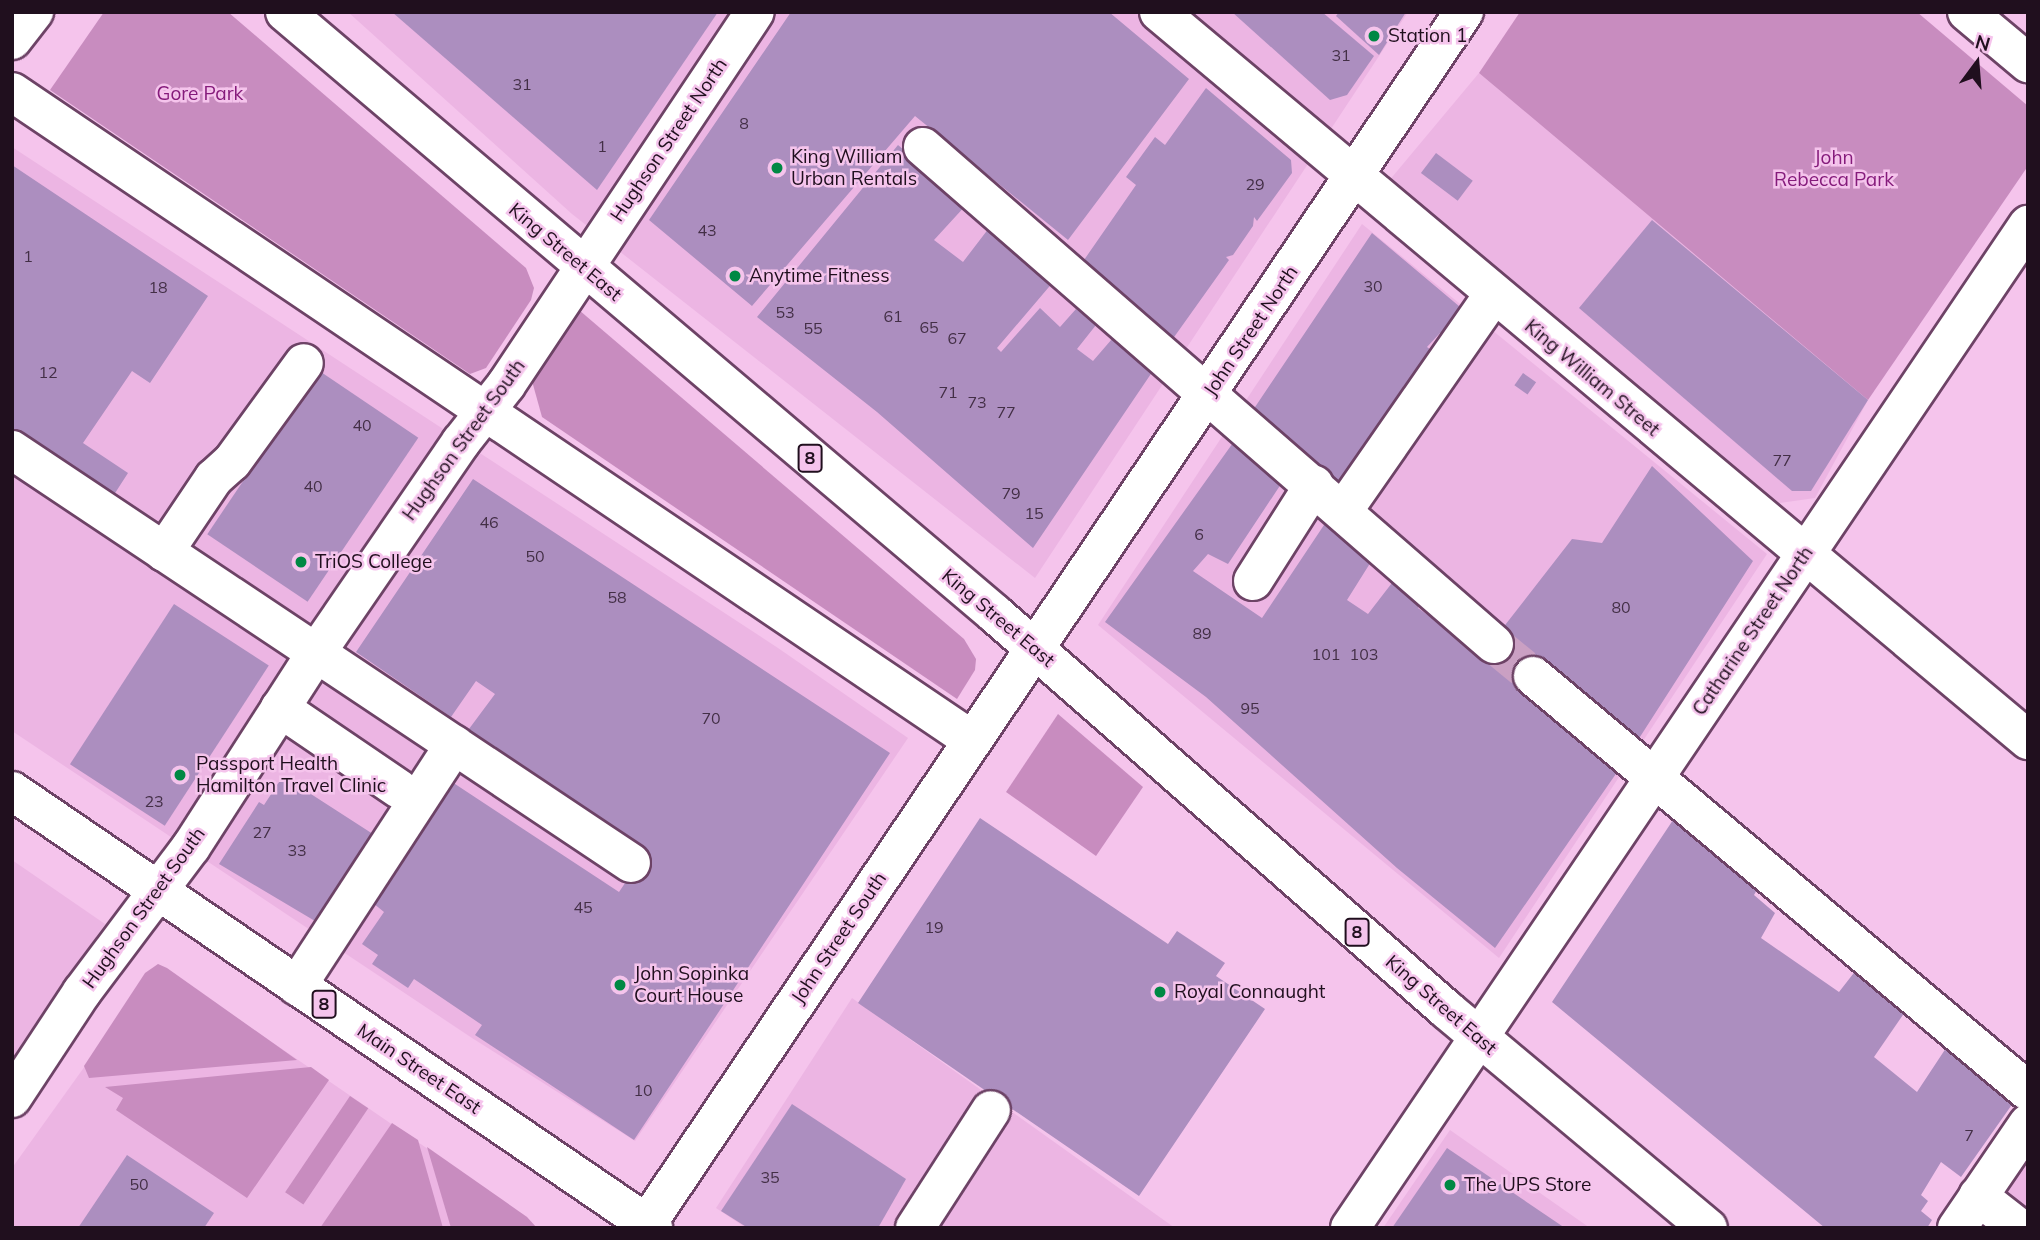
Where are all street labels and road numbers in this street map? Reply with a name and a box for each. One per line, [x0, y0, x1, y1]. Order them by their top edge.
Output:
street label: Hughson Street North [606, 54, 732, 226]
street label: King Street East [504, 198, 626, 306]
street label: John Street North [1199, 262, 1303, 400]
street label: King William Street [1520, 315, 1664, 441]
street label: Hughson Street South [398, 355, 530, 525]
road number: 8 [796, 444, 824, 472]
street label: Catharine Street North [1688, 542, 1818, 720]
street label: King Street East [937, 564, 1059, 672]
street label: Hughson Street South [78, 823, 210, 993]
street label: John Street South [787, 868, 891, 1008]
road number: 8 [1343, 917, 1371, 946]
street label: King Street East [1381, 950, 1501, 1060]
road number: 8 [310, 989, 338, 1018]
street label: Main Street East [353, 1019, 485, 1119]

